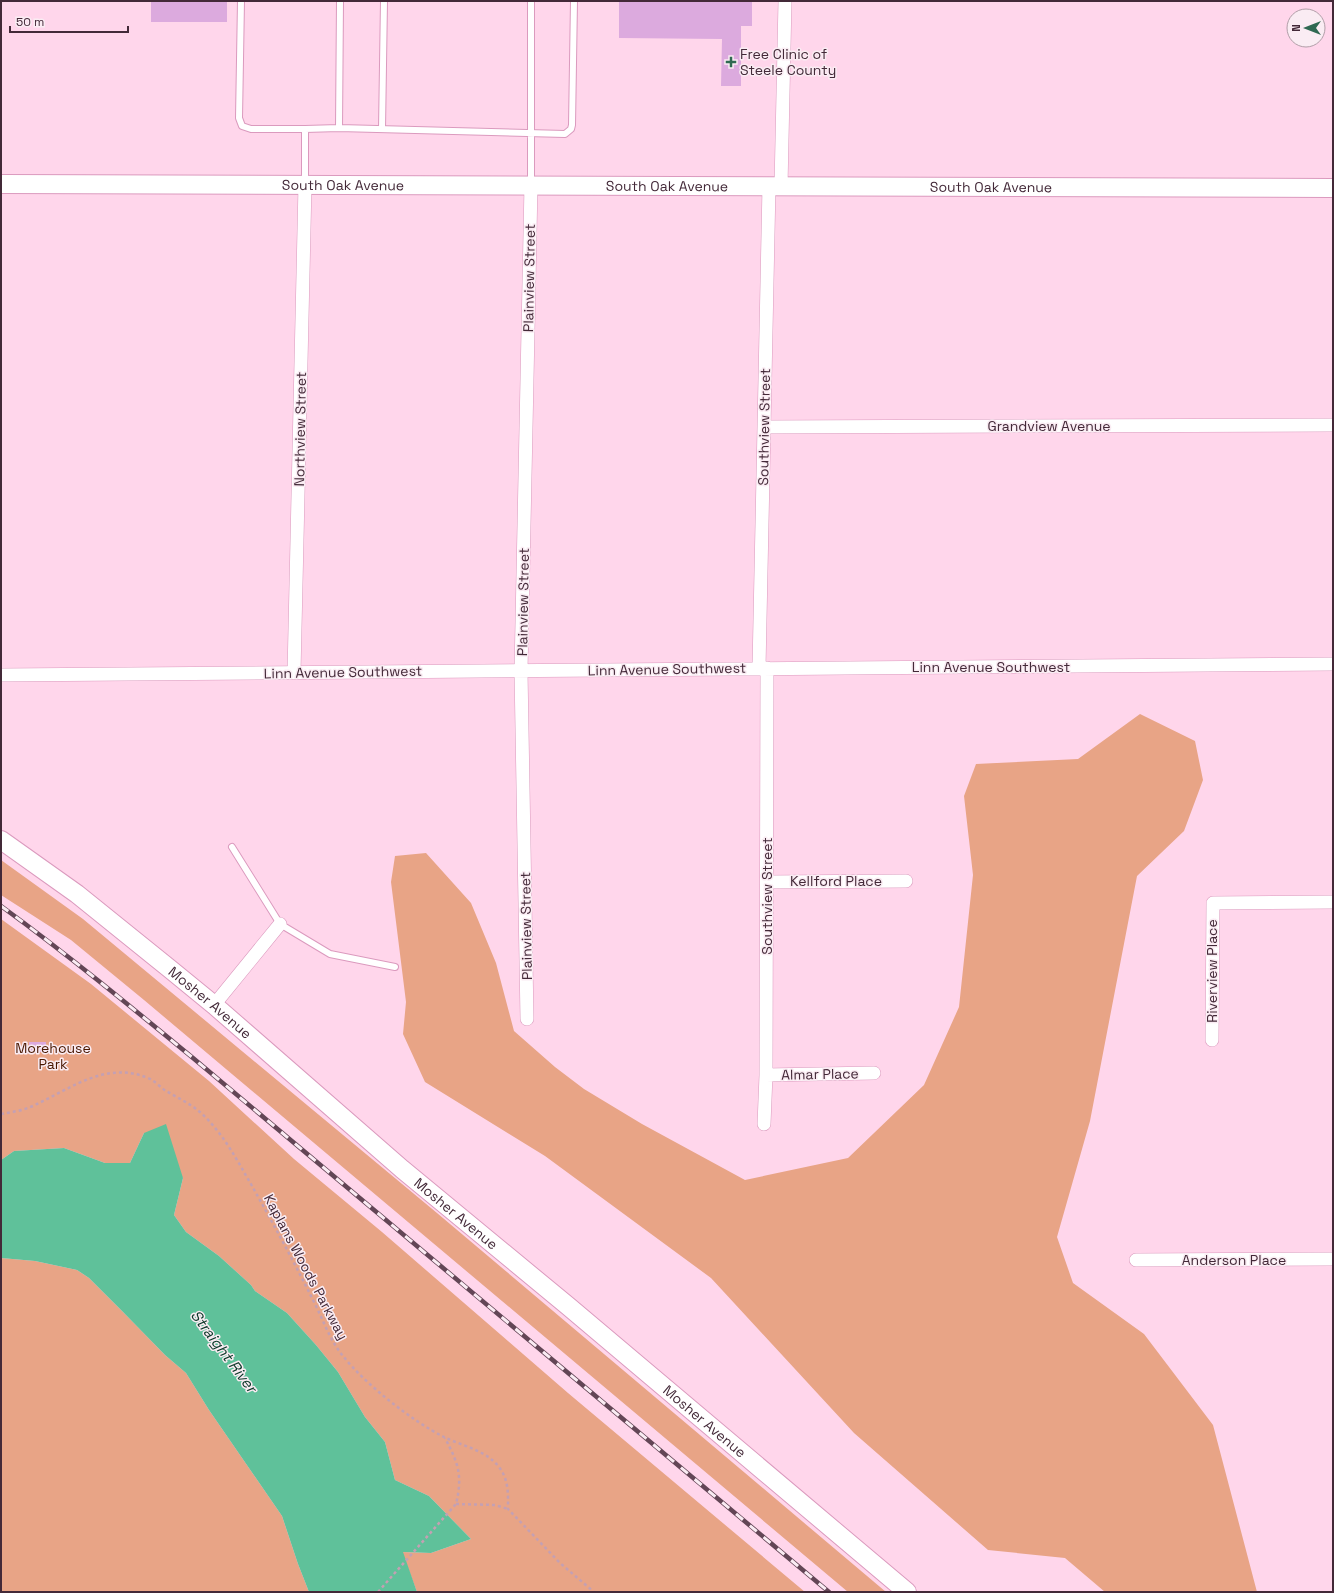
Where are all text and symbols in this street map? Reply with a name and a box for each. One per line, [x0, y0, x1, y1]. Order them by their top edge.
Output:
scale bar [10, 8, 128, 34]
north arrow [1286, 8, 1326, 48]
text: 50 m [16, 14, 44, 30]
text: N [1289, 24, 1303, 32]
place label: Free Clinic of Steele County [740, 45, 836, 79]
marker: Free Clinic of Steele County [725, 56, 737, 68]
street label: South Oak Avenue [282, 176, 404, 194]
street label: South Oak Avenue [606, 177, 728, 195]
street label: South Oak Avenue [930, 178, 1052, 196]
street label: Plainview Street [519, 224, 539, 332]
street label: Southview Street [754, 368, 774, 486]
street label: Northview Street [290, 371, 310, 487]
street label: Grandview Avenue [987, 417, 1111, 435]
street label: Plainview Street [513, 548, 533, 656]
street label: Linn Avenue Southwest [912, 658, 1070, 676]
street label: Linn Avenue Southwest [588, 659, 746, 679]
street label: Linn Avenue Southwest [264, 662, 422, 682]
street label: Southview Street [758, 837, 776, 955]
street label: Plainview Street [516, 872, 536, 980]
street label: Kellford Place [790, 872, 882, 890]
street label: Riverview Place [1203, 919, 1221, 1023]
street label: Mosher Avenue [165, 962, 255, 1043]
park label: Morehouse Park [15, 1039, 91, 1073]
street label: Almar Place [781, 1064, 859, 1084]
street label: Mosher Avenue [410, 1174, 502, 1253]
street label: Kaplans Woods Parkway [260, 1191, 352, 1343]
street label: Anderson Place [1182, 1251, 1286, 1269]
water label: Straight River [187, 1306, 262, 1397]
street label: Mosher Avenue [659, 1381, 750, 1461]

